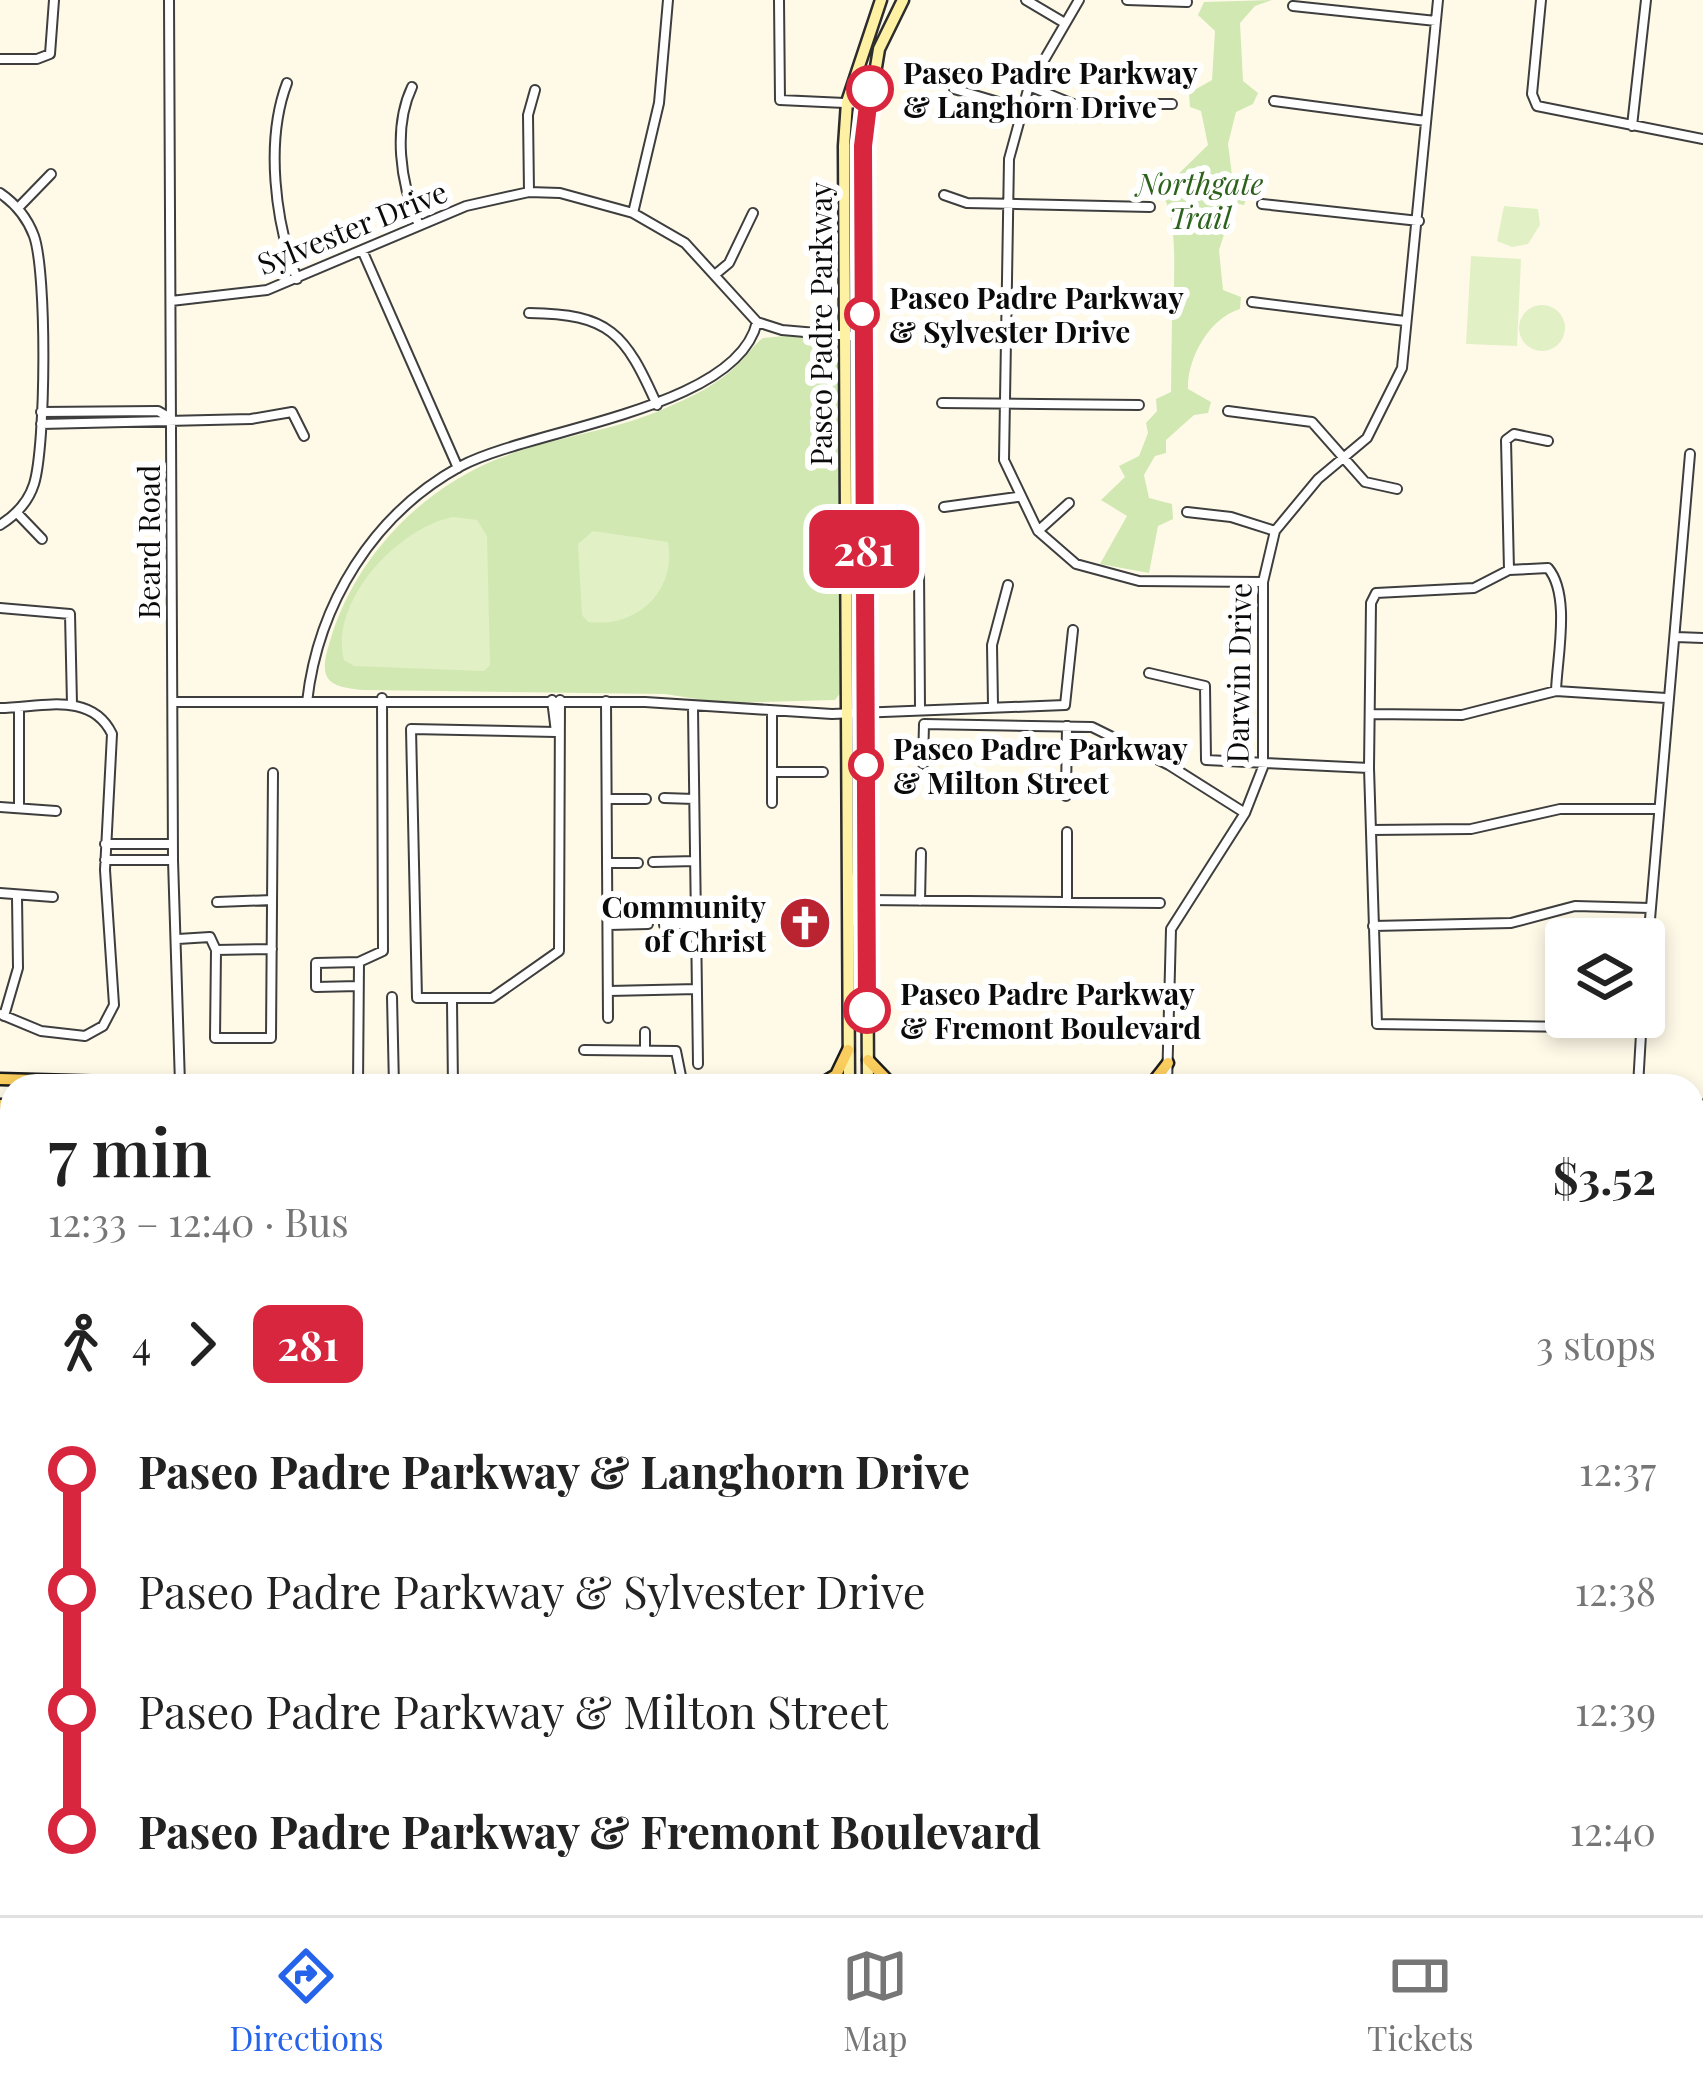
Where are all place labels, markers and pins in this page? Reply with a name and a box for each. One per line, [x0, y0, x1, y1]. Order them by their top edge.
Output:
place label: Paseo Padre Parkway & Langhorn Drive [903, 52, 1198, 126]
marker: Paseo Padre Parkway & Langhorn Drive [848, 67, 892, 111]
place label: Paseo Padre Parkway & Sylvester Drive [889, 277, 1184, 351]
marker: Paseo Padre Parkway & Sylvester Drive [846, 298, 878, 330]
place label: Paseo Padre Parkway & Milton Street [893, 728, 1188, 802]
marker: Paseo Padre Parkway & Milton Street [850, 749, 882, 781]
place label: Community of Christ [601, 886, 766, 960]
church icon: Community of Christ [777, 895, 833, 951]
place label: Paseo Padre Parkway & Fremont Boulevard [900, 973, 1201, 1047]
marker: Paseo Padre Parkway & Fremont Boulevard [845, 988, 889, 1032]

